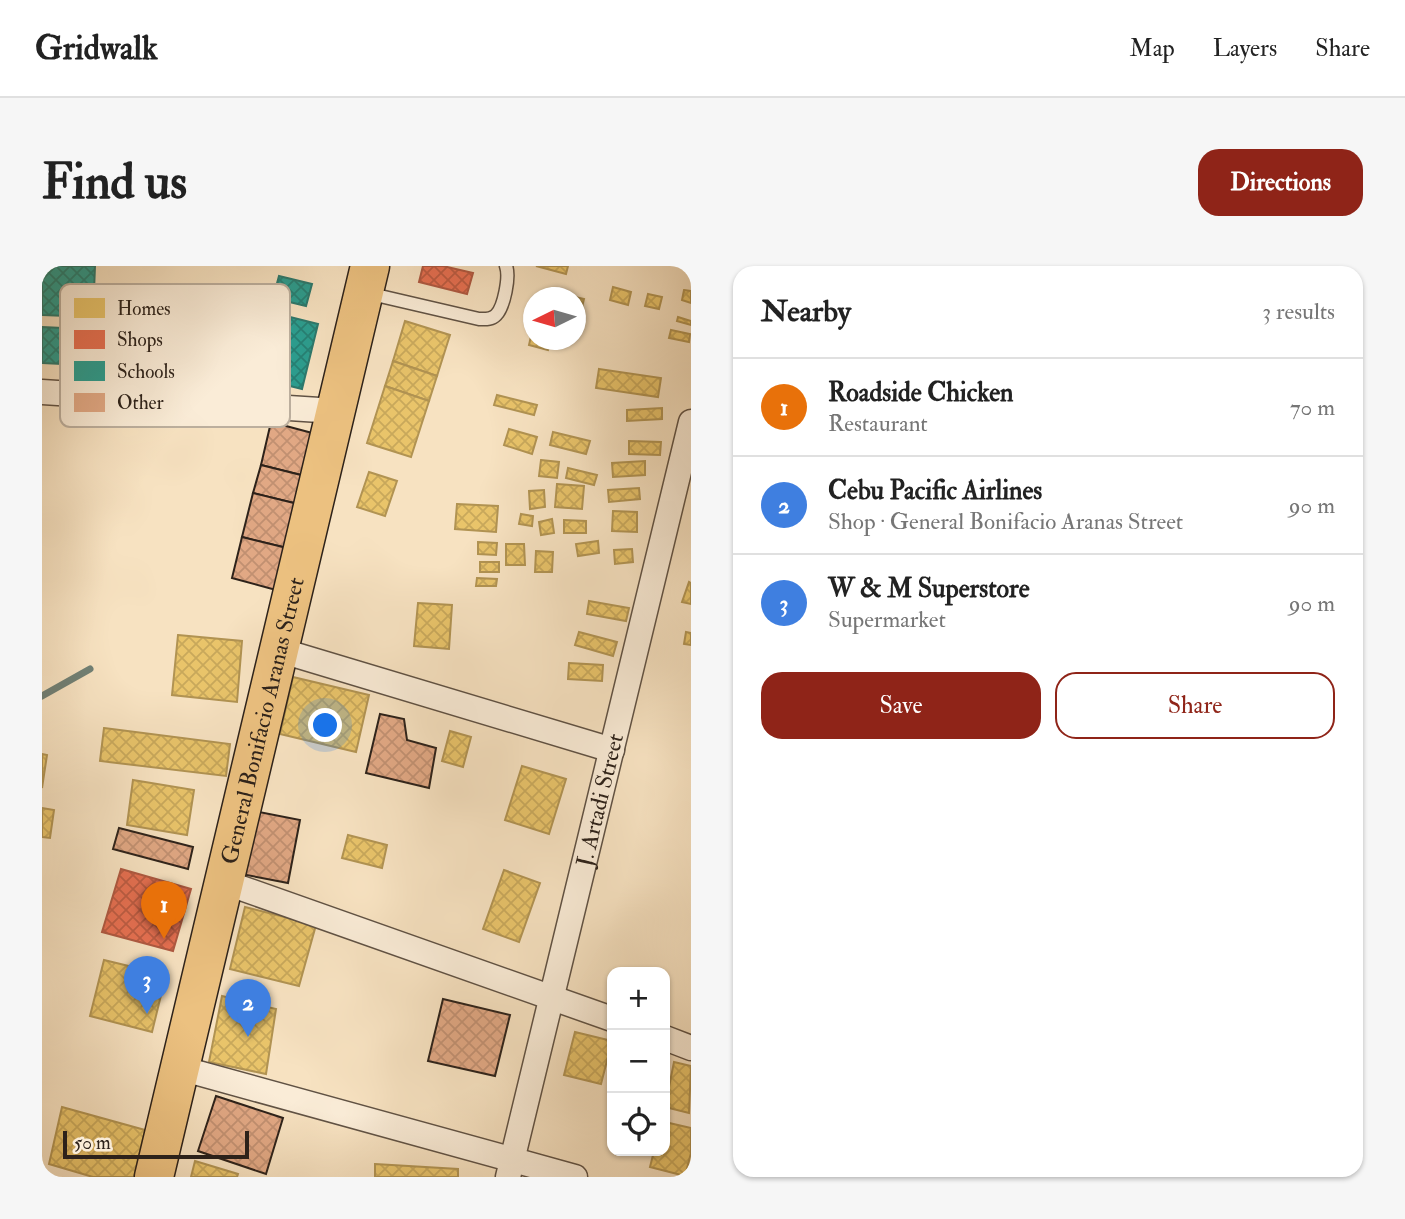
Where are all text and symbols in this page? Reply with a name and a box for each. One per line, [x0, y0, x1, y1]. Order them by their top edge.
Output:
text: Gridwalk [35, 28, 158, 69]
text: Map [1130, 33, 1175, 64]
text: Layers [1213, 33, 1277, 64]
text: Share [1315, 33, 1370, 64]
button: Directions [1198, 149, 1363, 216]
text: Find us [42, 152, 187, 213]
legend [60, 284, 290, 427]
north arrow [523, 287, 586, 350]
text: Nearby [761, 293, 851, 330]
text: Homes [117, 297, 171, 321]
text: 3 results [1262, 297, 1335, 326]
text: Shops [117, 328, 163, 353]
text: Schools [117, 360, 175, 384]
text: Roadside Chicken [828, 377, 1013, 409]
text: Other [117, 391, 164, 415]
text: 1 [780, 393, 788, 422]
text: 70 m [1290, 393, 1335, 422]
text: Restaurant [828, 409, 928, 438]
text: Cebu Pacific Airlines [828, 475, 1042, 507]
text: 2 [778, 491, 790, 520]
text: 90 m [1289, 491, 1335, 520]
text: Shop · General Bonifacio Aranas Street [828, 507, 1183, 536]
text: W & M Superstore [828, 573, 1030, 605]
street label: General Bonifacio Aranas Street [214, 574, 310, 867]
text: 3 [780, 589, 788, 618]
text: 90 m [1289, 589, 1335, 618]
text: Supermarket [828, 605, 946, 634]
button: Save [761, 672, 1041, 739]
button: Share [1055, 672, 1335, 739]
your location [308, 708, 342, 742]
street label: J. Artadi Street [569, 730, 630, 870]
pin: 1 [141, 881, 187, 939]
pin: 3 [124, 956, 170, 1014]
map controls [607, 967, 670, 1156]
button: + [607, 967, 670, 1030]
pin: 2 [225, 979, 271, 1037]
button: − [607, 1030, 670, 1093]
button: locate [607, 1093, 670, 1156]
scale bar [63, 1128, 248, 1160]
text: 50 m [74, 1131, 111, 1155]

